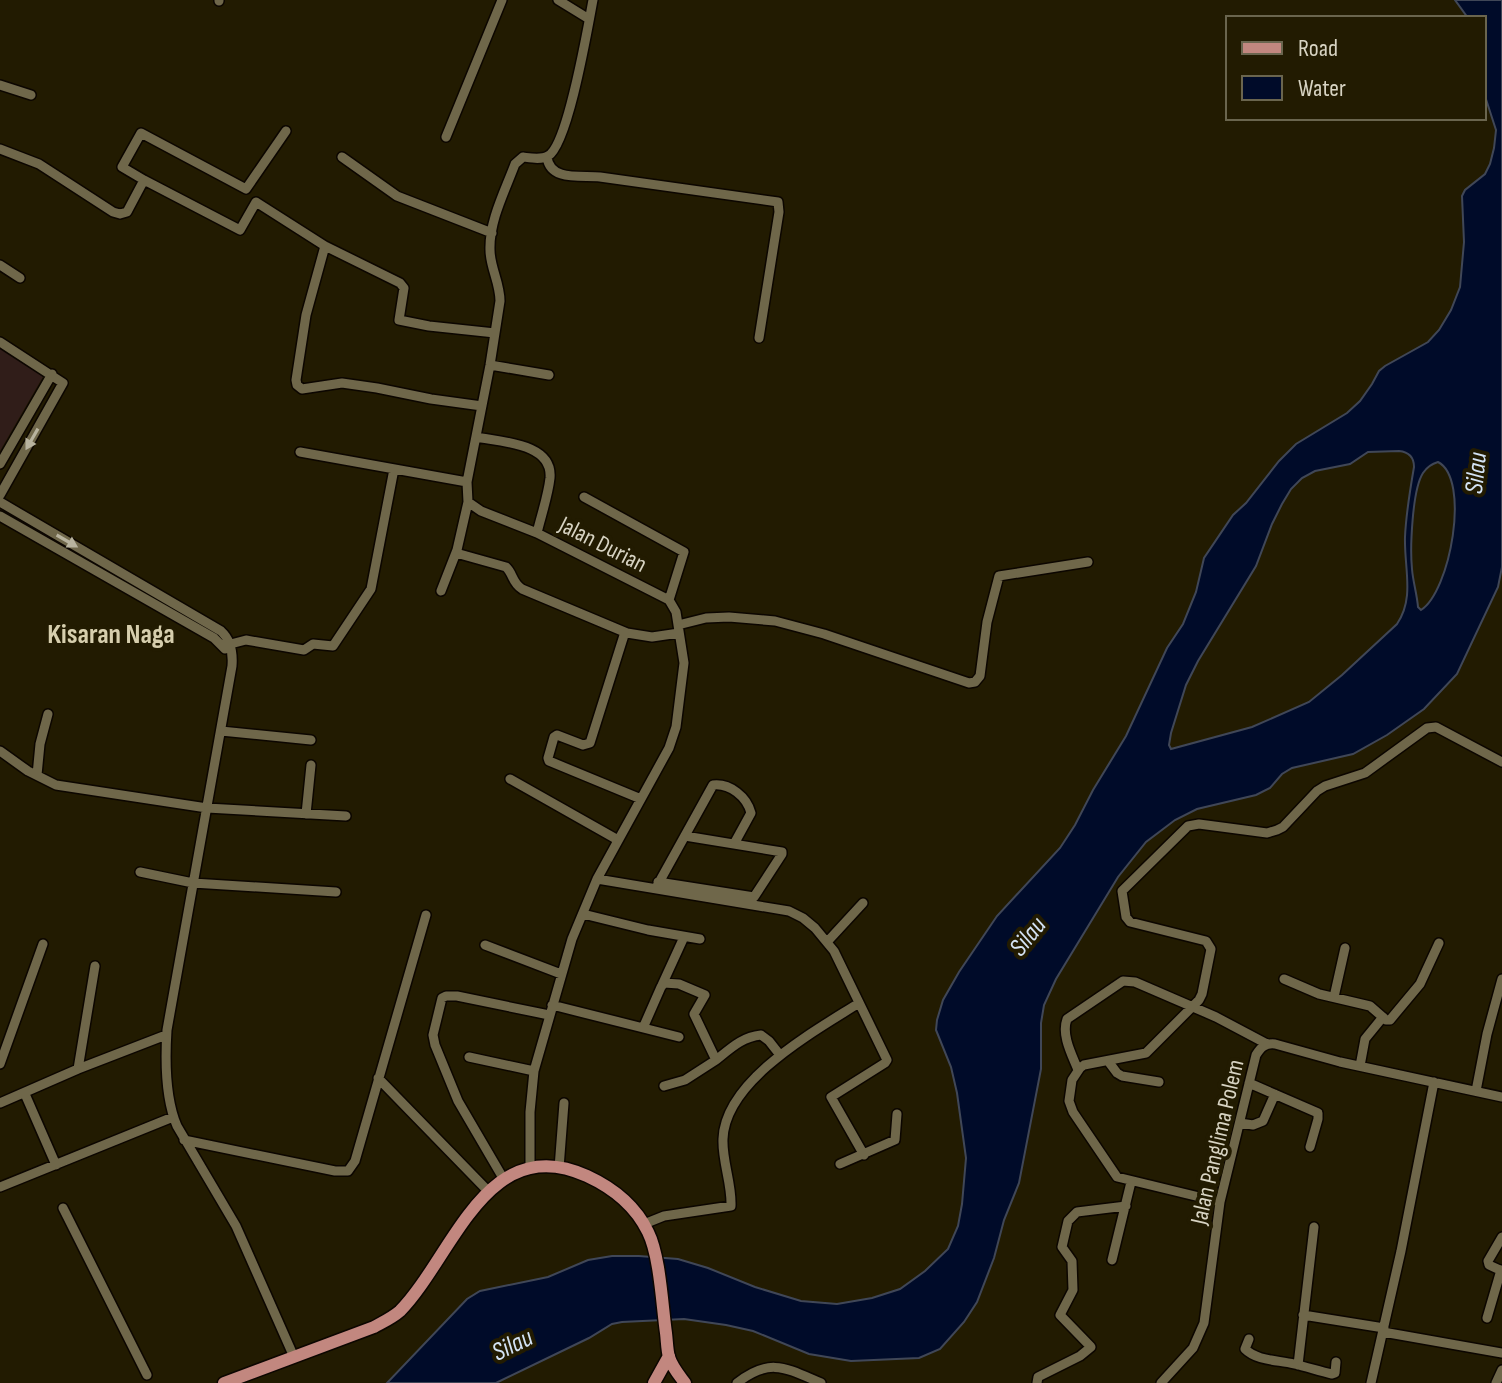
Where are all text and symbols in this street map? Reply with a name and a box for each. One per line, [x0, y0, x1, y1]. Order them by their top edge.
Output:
legend [1226, 16, 1486, 120]
text: Road [1298, 34, 1338, 63]
text: Water [1298, 74, 1346, 103]
one-way arrow [25, 428, 39, 450]
water label: Silau [1459, 451, 1494, 495]
street label: Jalan Durian [553, 510, 652, 579]
one-way arrow [56, 534, 78, 548]
district label: Kisaran Naga [47, 618, 175, 651]
water label: Silau [1003, 911, 1054, 963]
street label: Jalan Panglima Polem [1184, 1057, 1251, 1228]
water label: Silau [487, 1322, 538, 1368]

